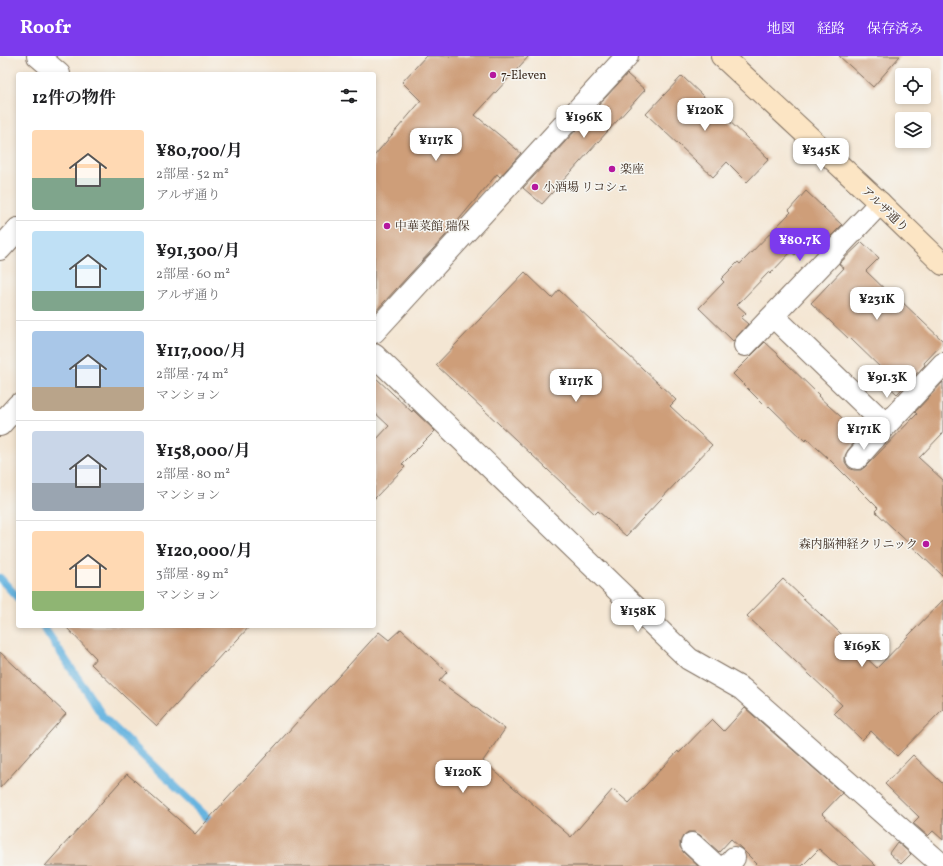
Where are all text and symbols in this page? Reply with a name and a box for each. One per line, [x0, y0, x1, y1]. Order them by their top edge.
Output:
text: Roofr [20, 15, 71, 41]
text: 地図 [767, 20, 795, 39]
text: 経路 [817, 20, 845, 39]
text: 保存済み [867, 20, 923, 39]
place label: 7-Eleven [501, 68, 546, 84]
map controls [895, 68, 931, 148]
button: locate [895, 68, 931, 104]
marker: 7-Eleven [488, 70, 498, 80]
icon: filters [338, 85, 360, 107]
text: 12件の物件 [32, 87, 116, 110]
pin: ¥120K [677, 98, 733, 132]
text: ¥120K [686, 102, 724, 120]
pin: ¥196K [556, 105, 612, 139]
text: ¥196K [565, 109, 603, 127]
button: layers [895, 112, 931, 148]
pin: ¥117K [408, 128, 464, 162]
text: ¥117K [419, 132, 453, 150]
pin: ¥345K [793, 138, 849, 172]
text: ¥80,700/月 [156, 140, 243, 163]
text: ¥345K [802, 142, 840, 160]
icon: home [64, 146, 112, 194]
place label: 楽座 [620, 162, 644, 178]
marker: 楽座 [607, 164, 617, 174]
text: 2部屋 · 52 m² [156, 166, 229, 184]
place label: 小酒場 リコシェ [543, 180, 629, 196]
marker: 小酒場 リコシェ [530, 182, 540, 192]
street label: アルザ通り [857, 183, 911, 236]
text: アルザ通り [156, 187, 220, 205]
place label: 中華菜館 瑞保 [395, 219, 469, 235]
marker: 中華菜館 瑞保 [382, 221, 392, 231]
pin: ¥80.7K [767, 228, 833, 262]
text: ¥80.7K [779, 232, 821, 250]
text: ¥91,300/月 [156, 240, 241, 263]
icon: home [64, 247, 112, 295]
text: 2部屋 · 60 m² [156, 266, 230, 284]
text: アルザ通り [156, 287, 220, 305]
pin: ¥231K [849, 287, 905, 321]
text: ¥231K [859, 291, 895, 309]
text: ¥117,000/月 [156, 340, 247, 363]
icon: home [64, 347, 112, 395]
pin: ¥91.3K [854, 365, 920, 399]
text: 2部屋 · 74 m² [156, 366, 228, 384]
pin: ¥117K [548, 369, 604, 403]
text: ¥91.3K [867, 369, 907, 387]
text: ¥117K [559, 373, 593, 391]
text: マンション [156, 387, 220, 405]
pin: ¥171K [836, 417, 892, 451]
text: ¥171K [847, 421, 881, 439]
text: ¥158,000/月 [156, 440, 251, 463]
icon: home [64, 447, 112, 495]
text: 2部屋 · 80 m² [156, 466, 230, 484]
text: マンション [156, 487, 220, 505]
place label: 森内脳神経クリニック [799, 537, 918, 553]
marker: 森内脳神経クリニック [921, 539, 931, 549]
text: ¥120,000/月 [156, 540, 253, 563]
icon: home [64, 547, 112, 595]
text: 3部屋 · 89 m² [156, 566, 229, 584]
text: マンション [156, 587, 220, 605]
pin: ¥158K [610, 599, 666, 633]
text: ¥158K [620, 603, 656, 621]
pin: ¥169K [834, 634, 890, 668]
text: ¥169K [843, 638, 881, 656]
pin: ¥120K [435, 760, 491, 794]
text: ¥120K [444, 764, 482, 782]

